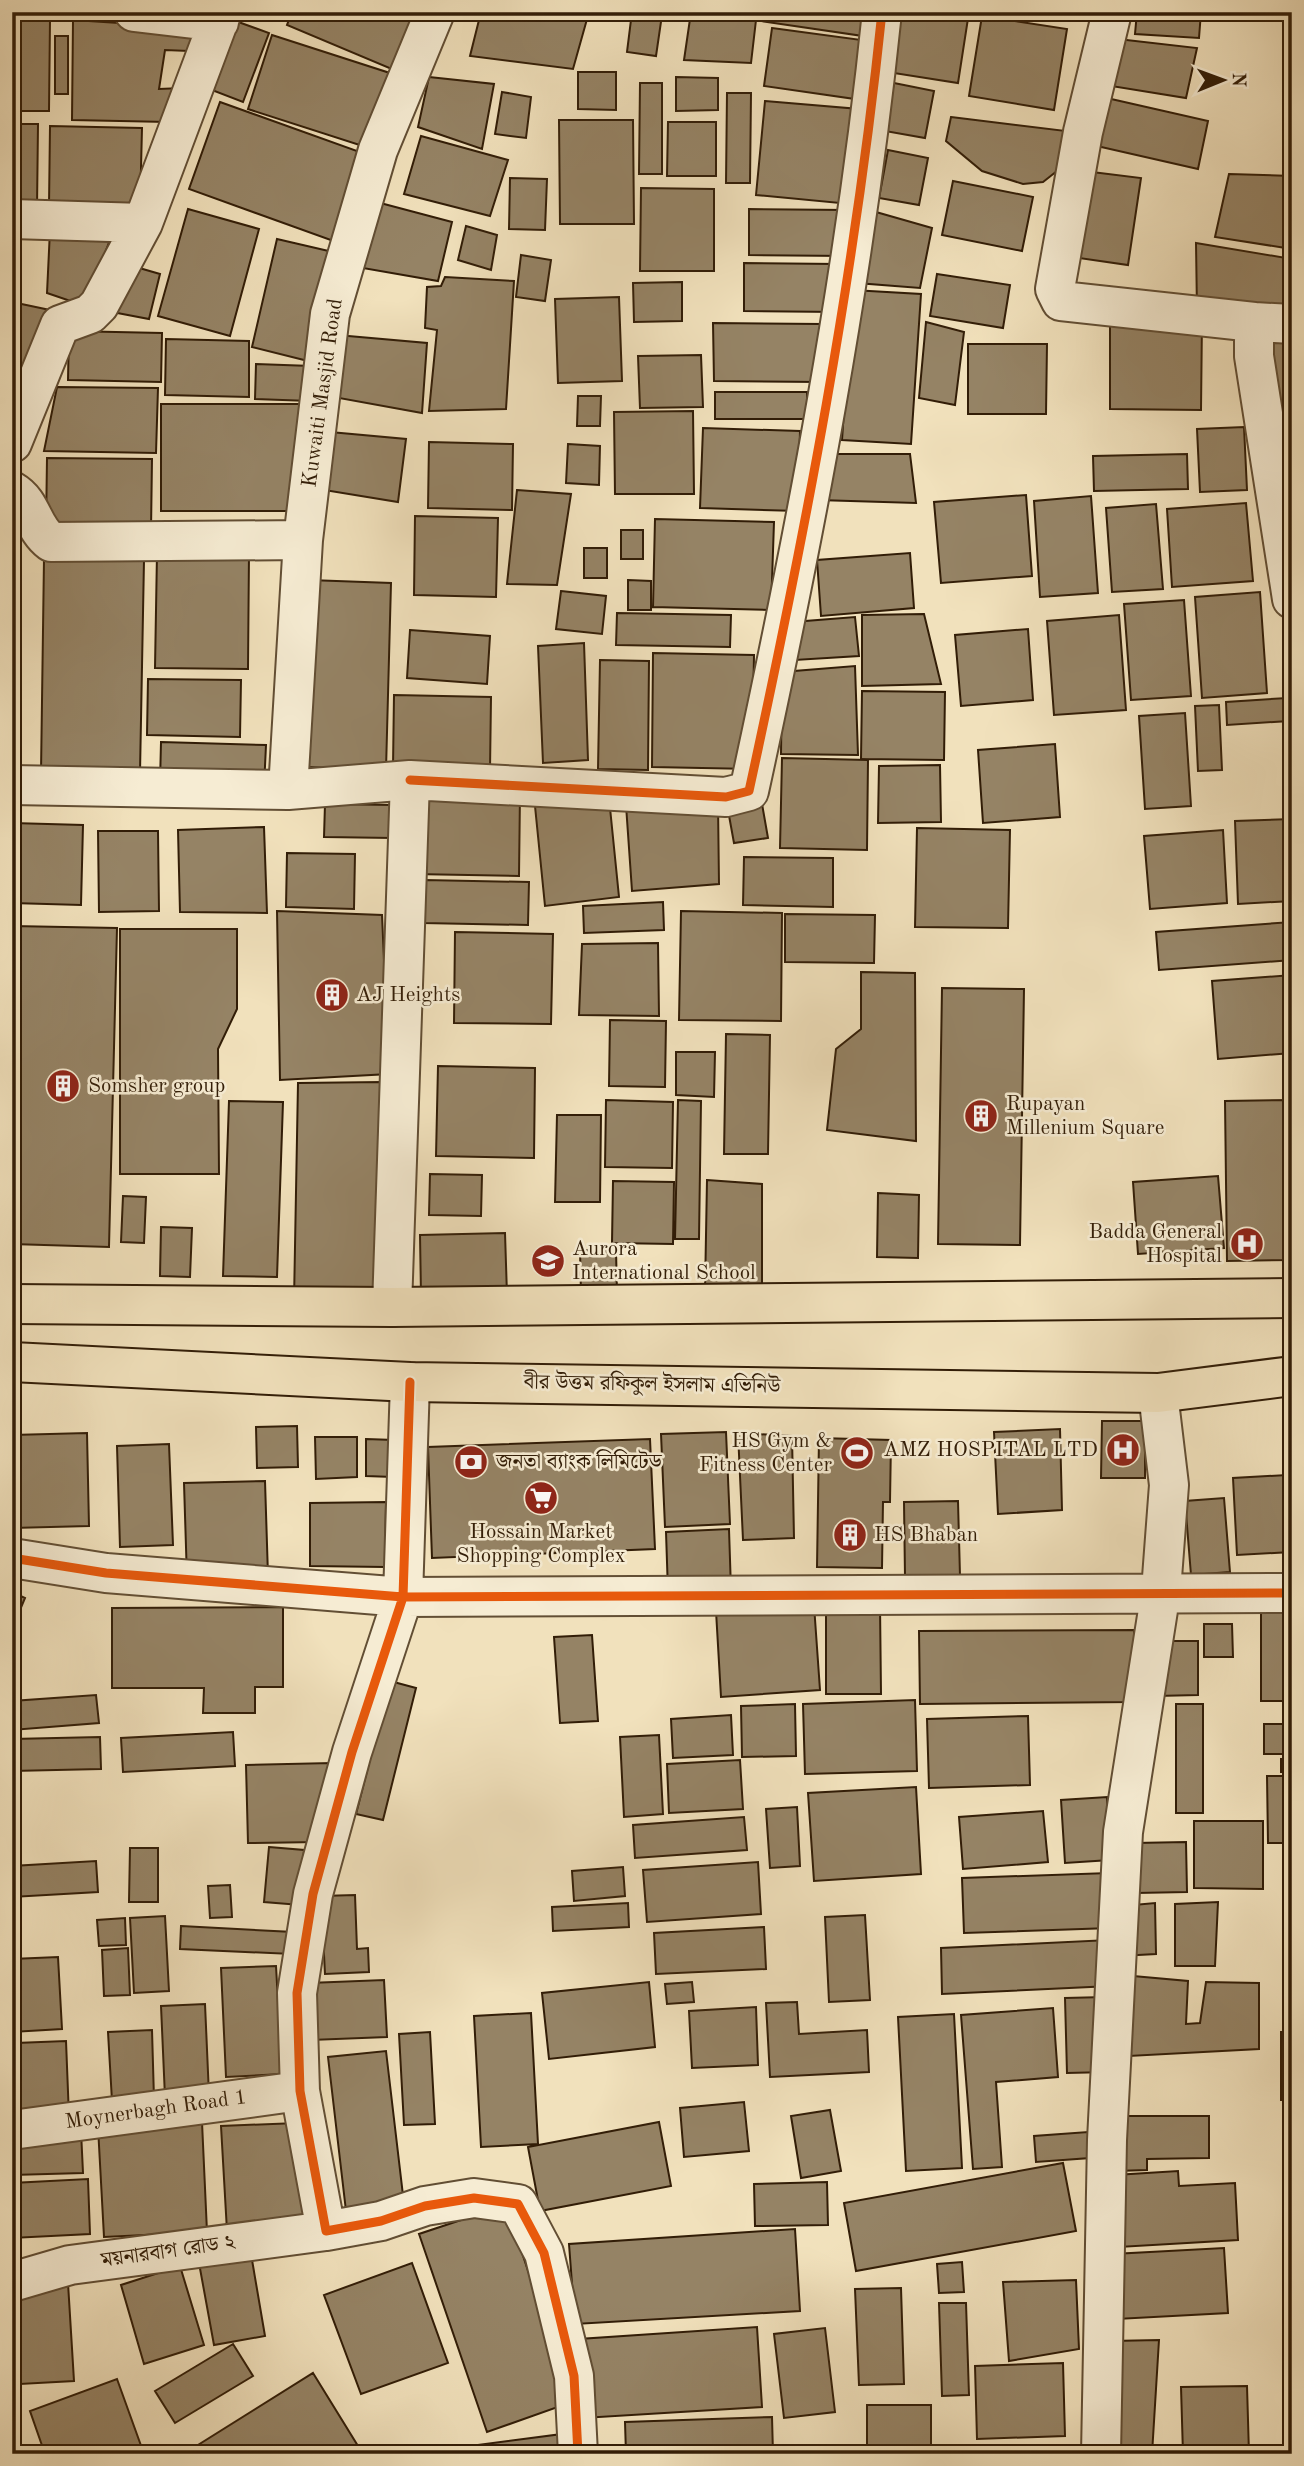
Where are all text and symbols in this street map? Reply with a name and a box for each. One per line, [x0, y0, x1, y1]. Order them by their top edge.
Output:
north arrow [1188, 46, 1258, 116]
text: N [1228, 72, 1247, 88]
street label: Kuwaiti Masjid Road [299, 297, 347, 489]
building icon: AJ Heights [313, 976, 351, 1014]
place label: AJ Heights [356, 985, 460, 1006]
building icon: Somsher group [44, 1067, 82, 1105]
place label: Somsher group [88, 1076, 225, 1097]
place label: Rupayan Millenium Square [1006, 1094, 1164, 1139]
building icon: Rupayan Millenium Square [962, 1097, 1000, 1135]
place label: Badda General Hospital [1089, 1222, 1222, 1267]
hospital icon: Badda General Hospital [1228, 1225, 1266, 1263]
place label: Aurora International School [572, 1239, 756, 1284]
school or university icon: Aurora International School [529, 1242, 567, 1280]
street label: বীর উত্তম রফিকুল ইসলাম এভিনিউ [522, 1368, 782, 1399]
place label: HS Gym & Fitness Center [699, 1431, 832, 1476]
hospital icon: AMZ HOSPITAL LTD [1104, 1431, 1142, 1469]
sports icon: HS Gym & Fitness Center [838, 1434, 876, 1472]
place label: AMZ HOSPITAL LTD [883, 1440, 1098, 1461]
bank icon: জনতা ব্যাংক লিমিটেড [452, 1443, 490, 1481]
place label: জনতা ব্যাংক লিমিটেড [495, 1449, 663, 1473]
supermarket icon: Hossain Market Shopping Complex [522, 1479, 560, 1517]
building icon: HS Bhaban [831, 1516, 869, 1554]
place label: Hossain Market Shopping Complex [456, 1522, 626, 1567]
place label: HS Bhaban [874, 1525, 978, 1546]
street label: Moynerbagh Road 1 [64, 2087, 248, 2133]
street label: ময়নারবাগ রোড ২ [99, 2232, 238, 2272]

